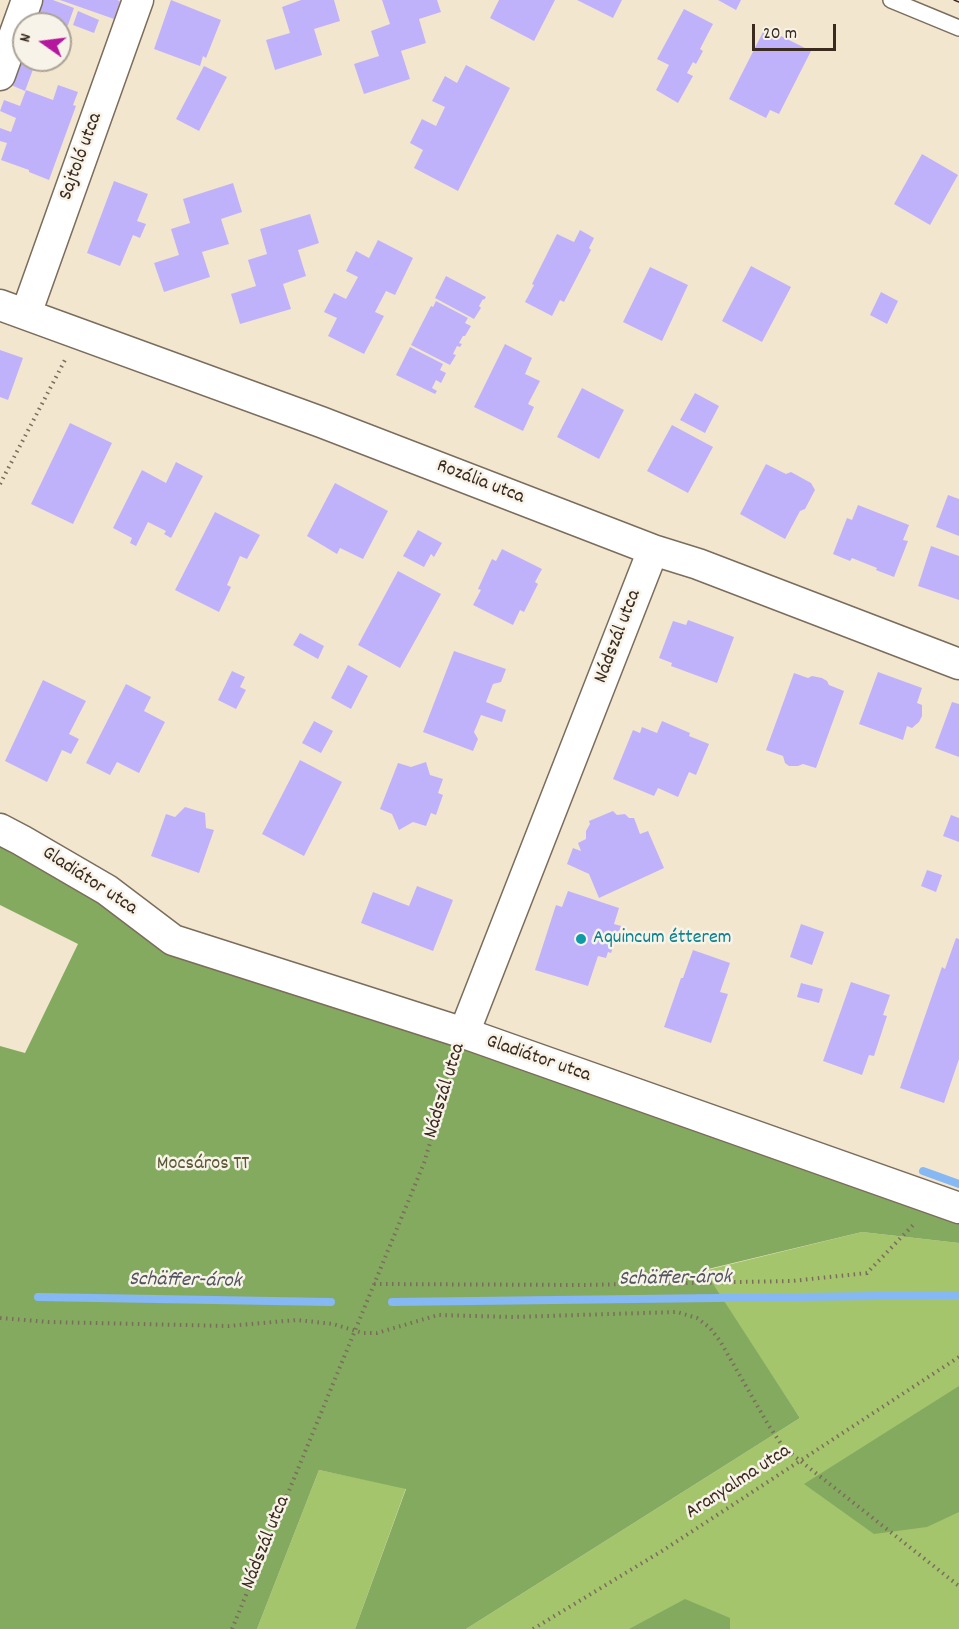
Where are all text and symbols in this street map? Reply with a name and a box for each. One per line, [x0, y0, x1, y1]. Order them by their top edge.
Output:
north arrow [12, 12, 72, 72]
scale bar [755, 12, 839, 50]
text: 20 m [763, 22, 797, 47]
text: N [14, 31, 38, 45]
street label: Sajtoló utca [55, 110, 109, 204]
street label: Rozália utca [433, 455, 527, 511]
street label: Nádszál utca [590, 587, 648, 687]
street label: Gladiátor utca [37, 842, 141, 922]
place label: Aquincum étterem [593, 927, 731, 951]
marker: Aquincum étterem [574, 932, 588, 946]
street label: Gladiátor utca [483, 1031, 593, 1089]
street label: Nádszál utca [420, 1041, 472, 1141]
park label: Mocsáros TT [157, 1153, 249, 1177]
water label: Schäffer-árok [619, 1266, 731, 1294]
water label: Schäffer-árok [129, 1268, 241, 1296]
street label: Aranyalma utca [682, 1440, 796, 1526]
street label: Nádszál utca [238, 1493, 296, 1593]

